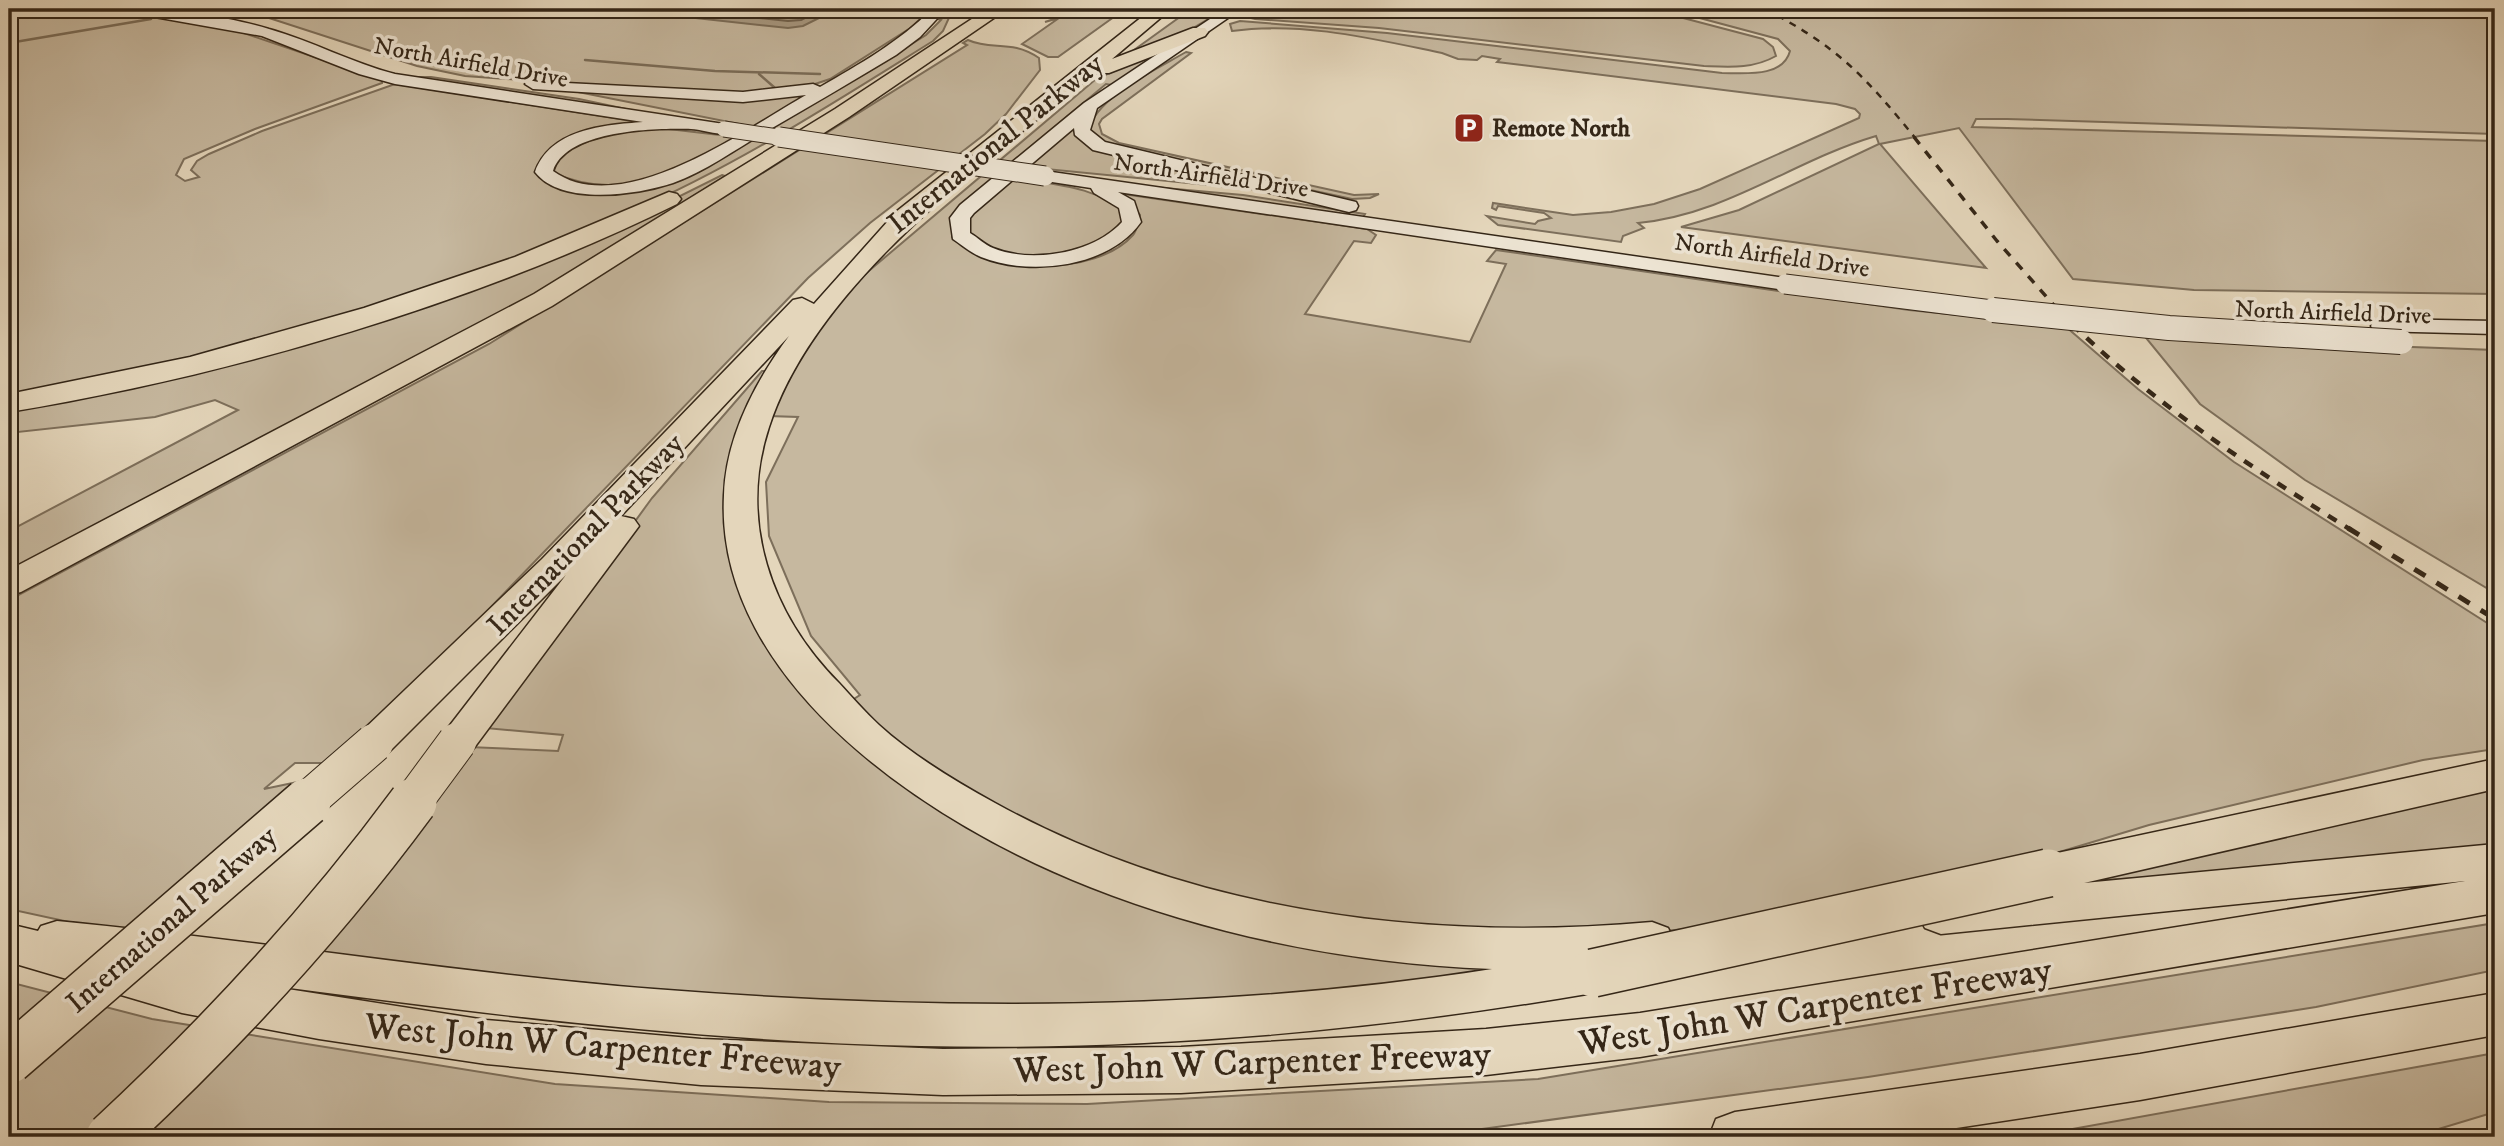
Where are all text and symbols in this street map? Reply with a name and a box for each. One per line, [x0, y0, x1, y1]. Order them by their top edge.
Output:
street label: North Airfield Drive [371, 31, 570, 95]
street label: International Parkway [880, 45, 1112, 243]
parking icon: Remote North [1452, 111, 1486, 145]
place label: Remote North [1492, 114, 1631, 144]
street label: North Airfield Drive [1111, 147, 1310, 205]
street label: North Airfield Drive [1672, 227, 1871, 285]
street label: North Airfield Drive [2234, 295, 2432, 331]
street label: International Parkway [480, 426, 693, 644]
street label: International Parkway [59, 818, 286, 1022]
street label: West John W Carpenter Freeway [1575, 947, 2055, 1068]
street label: West John W Carpenter Freeway [362, 1003, 843, 1092]
street label: West John W Carpenter Freeway [1011, 1032, 1492, 1095]

